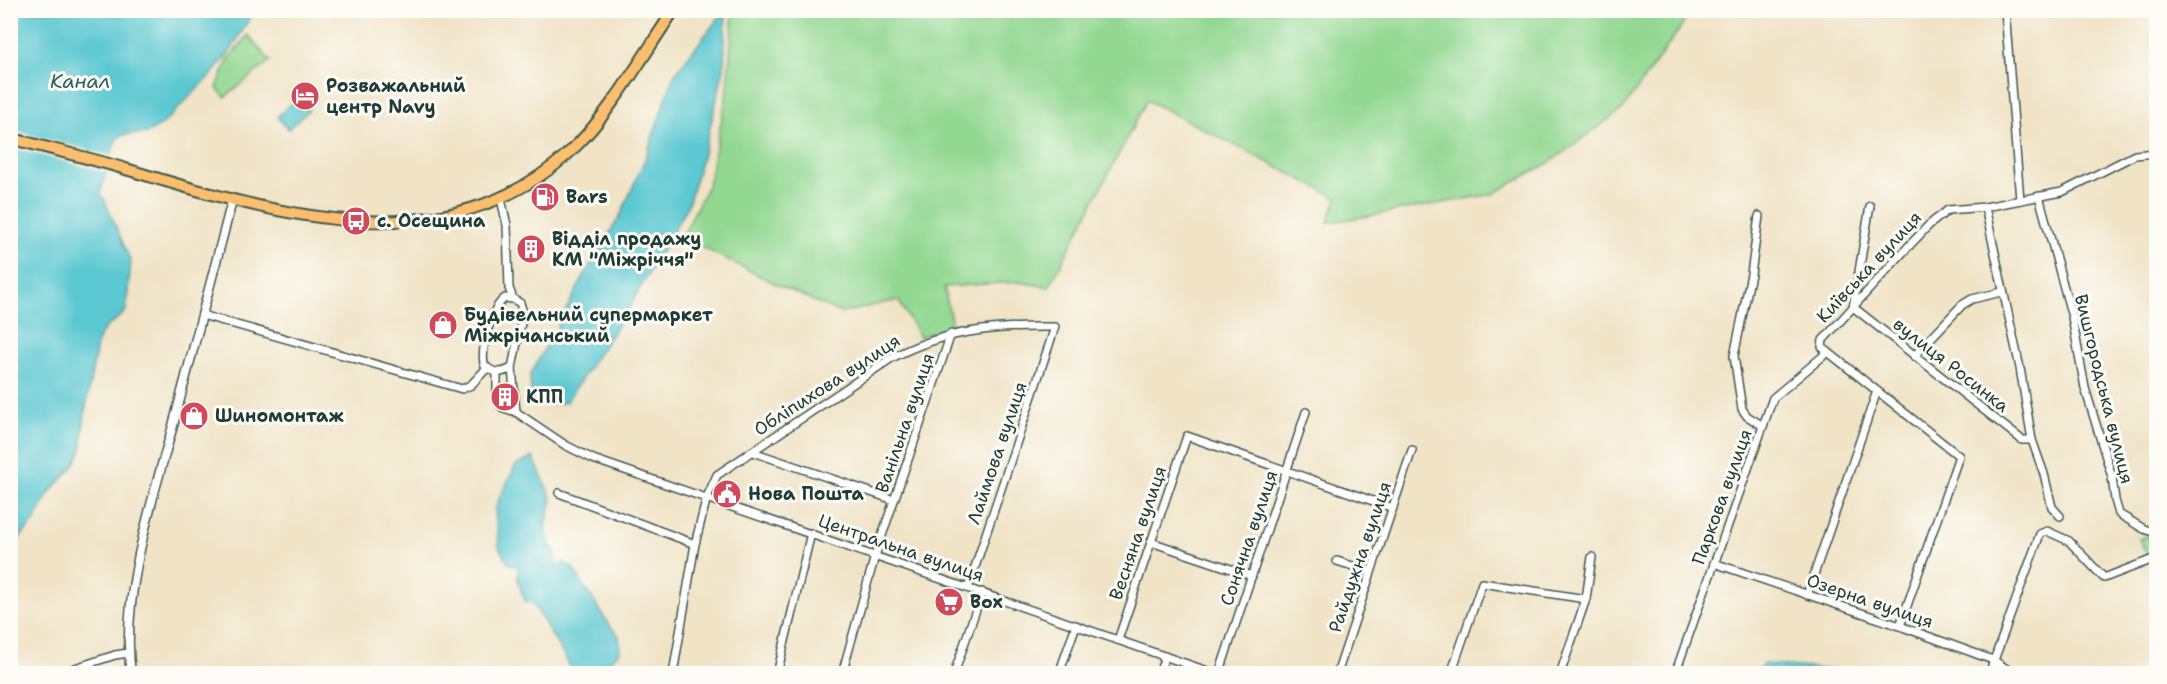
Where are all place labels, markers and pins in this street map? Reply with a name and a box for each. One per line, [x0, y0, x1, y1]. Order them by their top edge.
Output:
place label: Розважальний центр Navy [326, 74, 466, 119]
hotel icon: Розважальний центр Navy [289, 80, 321, 112]
fuel station icon: Bars [529, 181, 561, 213]
place label: Bars [566, 185, 608, 209]
bus stop icon: с. Осещина [340, 205, 372, 237]
place label: с. Осещина [377, 209, 486, 233]
place label: Відділ продажу КМ "Міжріччя" [552, 227, 701, 272]
building icon: Відділ продажу КМ "Міжріччя" [515, 233, 547, 265]
place label: Будівельний супермаркет Міжрічанський [464, 303, 713, 348]
shop icon: Будівельний супермаркет Міжрічанський [427, 309, 459, 341]
building icon: КПП [489, 381, 521, 413]
place label: КПП [526, 385, 563, 409]
shop icon: Шиномонтаж [178, 400, 210, 432]
place label: Шиномонтаж [215, 404, 344, 428]
public building icon: Нова Пошта [711, 478, 743, 510]
place label: Нова Пошта [748, 482, 865, 506]
supermarket icon: Box [933, 586, 965, 618]
place label: Box [970, 590, 1003, 614]

